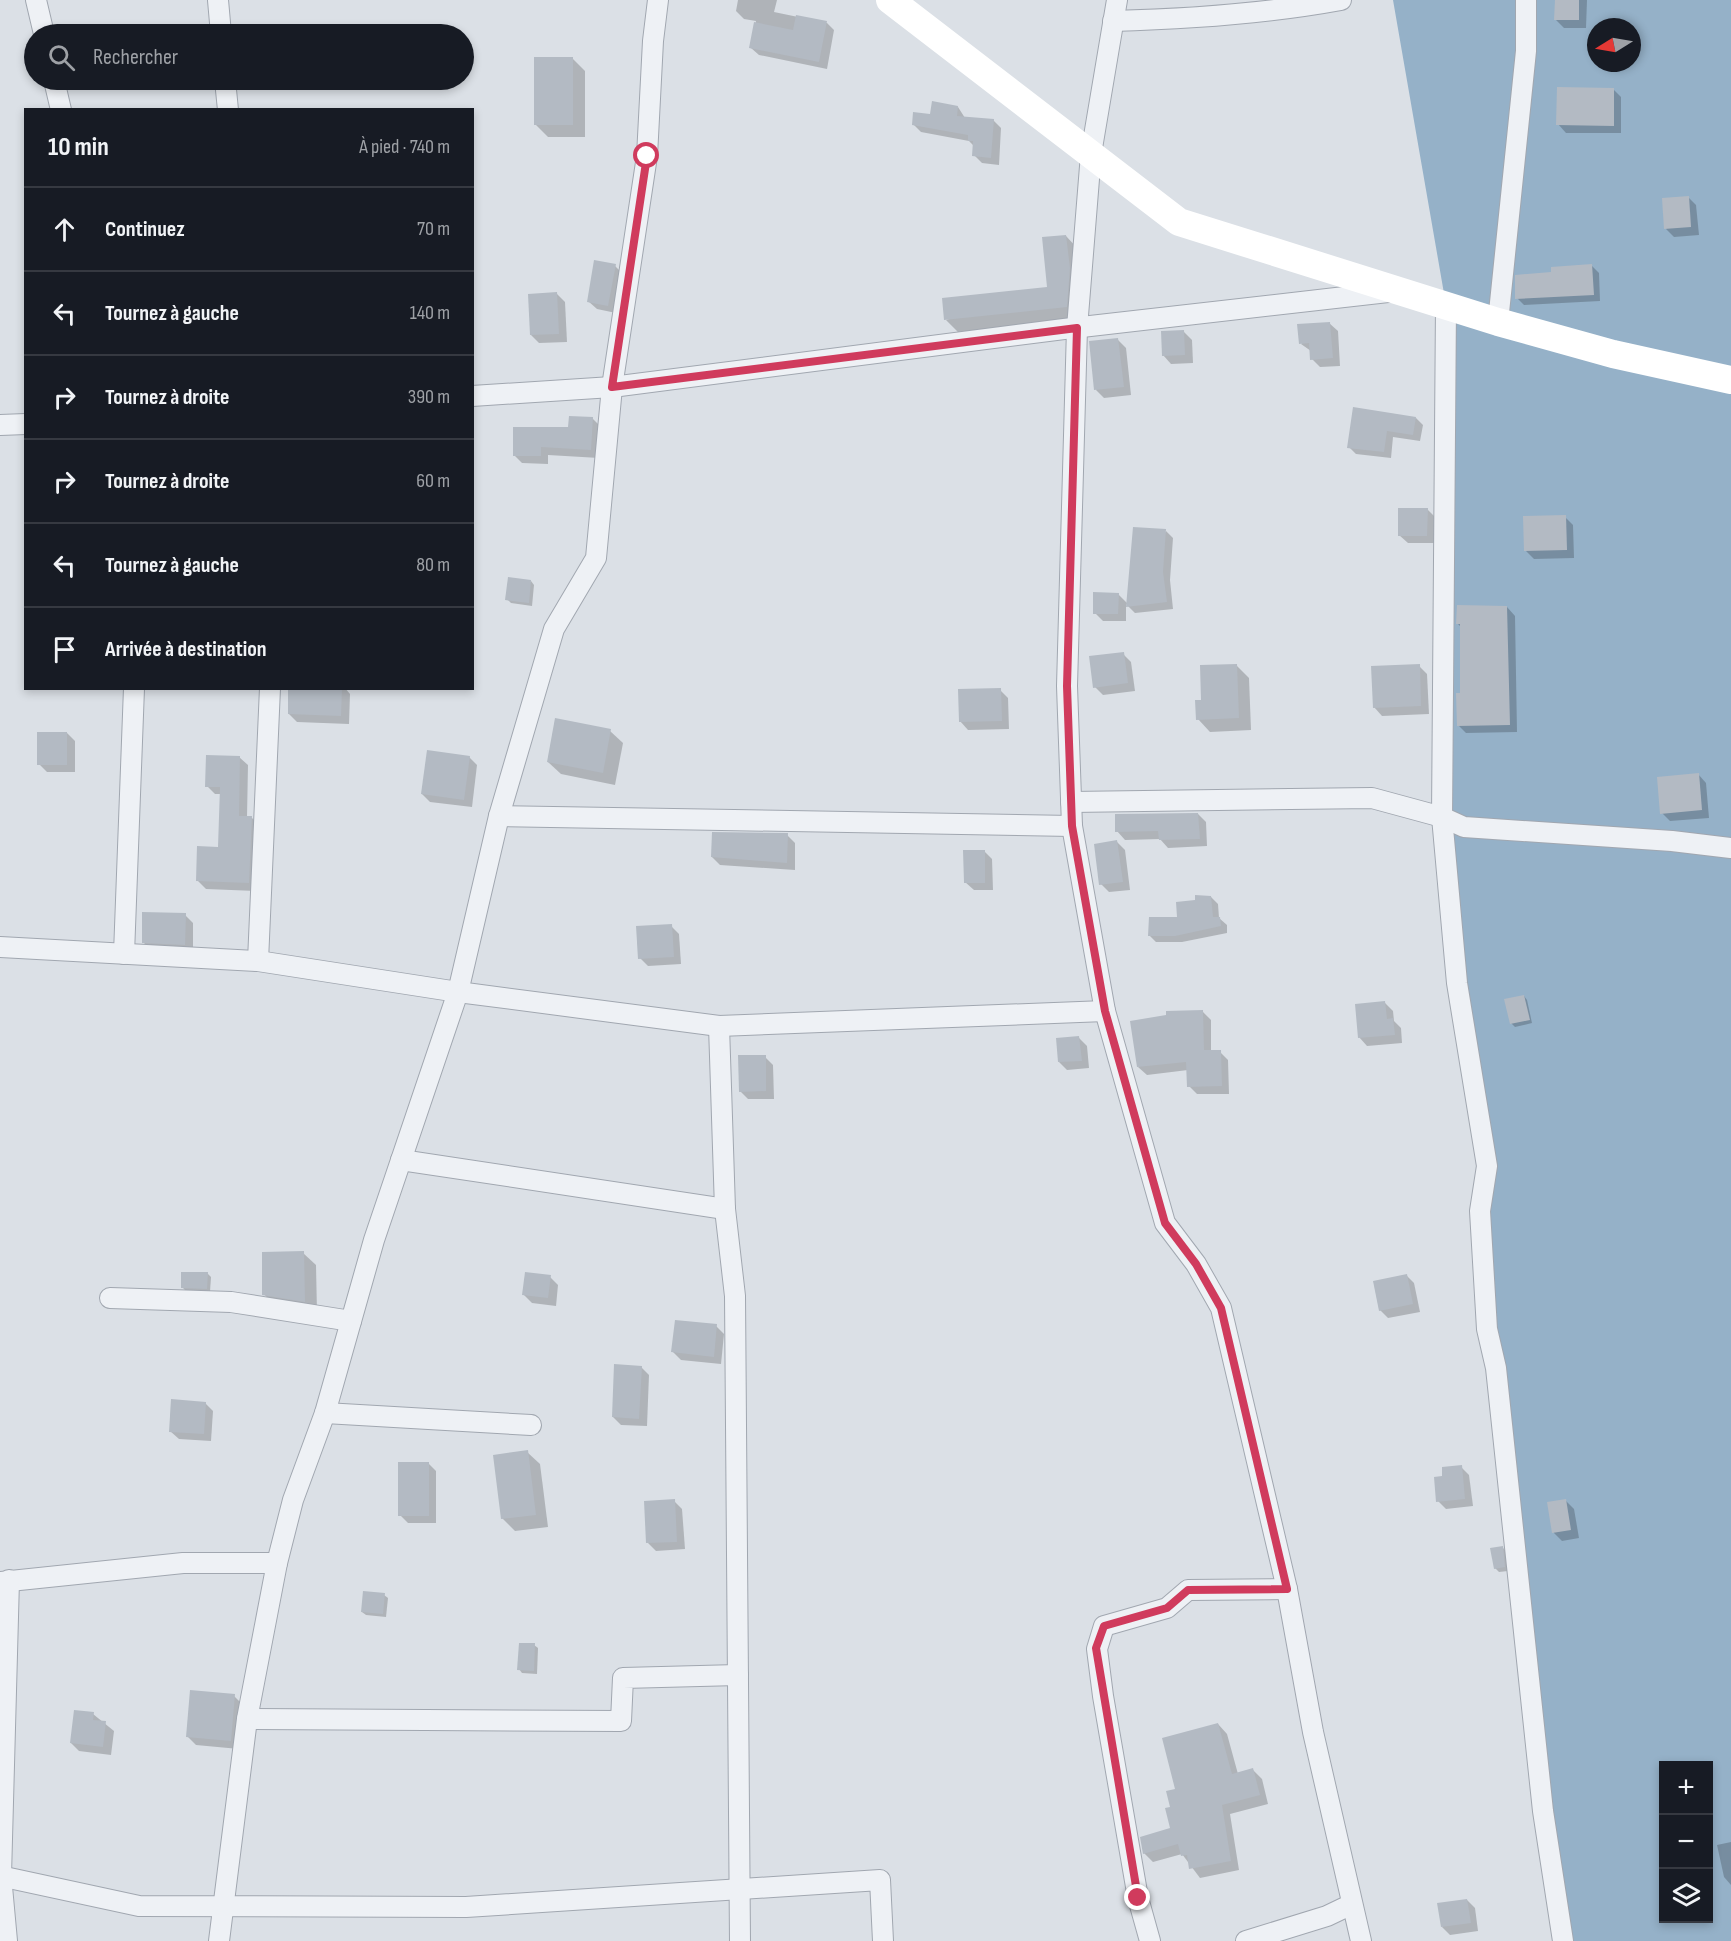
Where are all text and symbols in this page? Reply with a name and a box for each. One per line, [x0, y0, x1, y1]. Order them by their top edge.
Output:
north arrow [1587, 18, 1641, 72]
search box [24, 24, 474, 90]
icon: search [45, 41, 78, 74]
text: Rechercher [93, 44, 178, 71]
text: 10 min [48, 132, 109, 163]
text: À pied · 740 m [359, 135, 450, 159]
route start [633, 142, 659, 168]
icon: ahead [48, 213, 81, 246]
text: Continuez [105, 216, 185, 243]
text: 70 m [417, 217, 450, 241]
icon: left [48, 297, 81, 330]
text: Tournez à gauche [105, 300, 239, 327]
text: 140 m [410, 301, 450, 325]
icon: right [48, 381, 81, 414]
text: Tournez à droite [105, 384, 230, 411]
text: 390 m [408, 385, 450, 409]
icon: right [48, 465, 81, 498]
text: Tournez à droite [105, 468, 230, 495]
text: 60 m [416, 469, 450, 493]
icon: left [48, 549, 81, 582]
text: Tournez à gauche [105, 552, 239, 579]
text: 80 m [416, 553, 450, 577]
icon: arrive [48, 633, 81, 666]
text: Arrivée à destination [105, 636, 267, 663]
map controls [1659, 1761, 1713, 1923]
button: + [1659, 1761, 1713, 1815]
button: − [1659, 1815, 1713, 1869]
button: layers [1659, 1869, 1713, 1923]
route end [1124, 1884, 1150, 1910]

